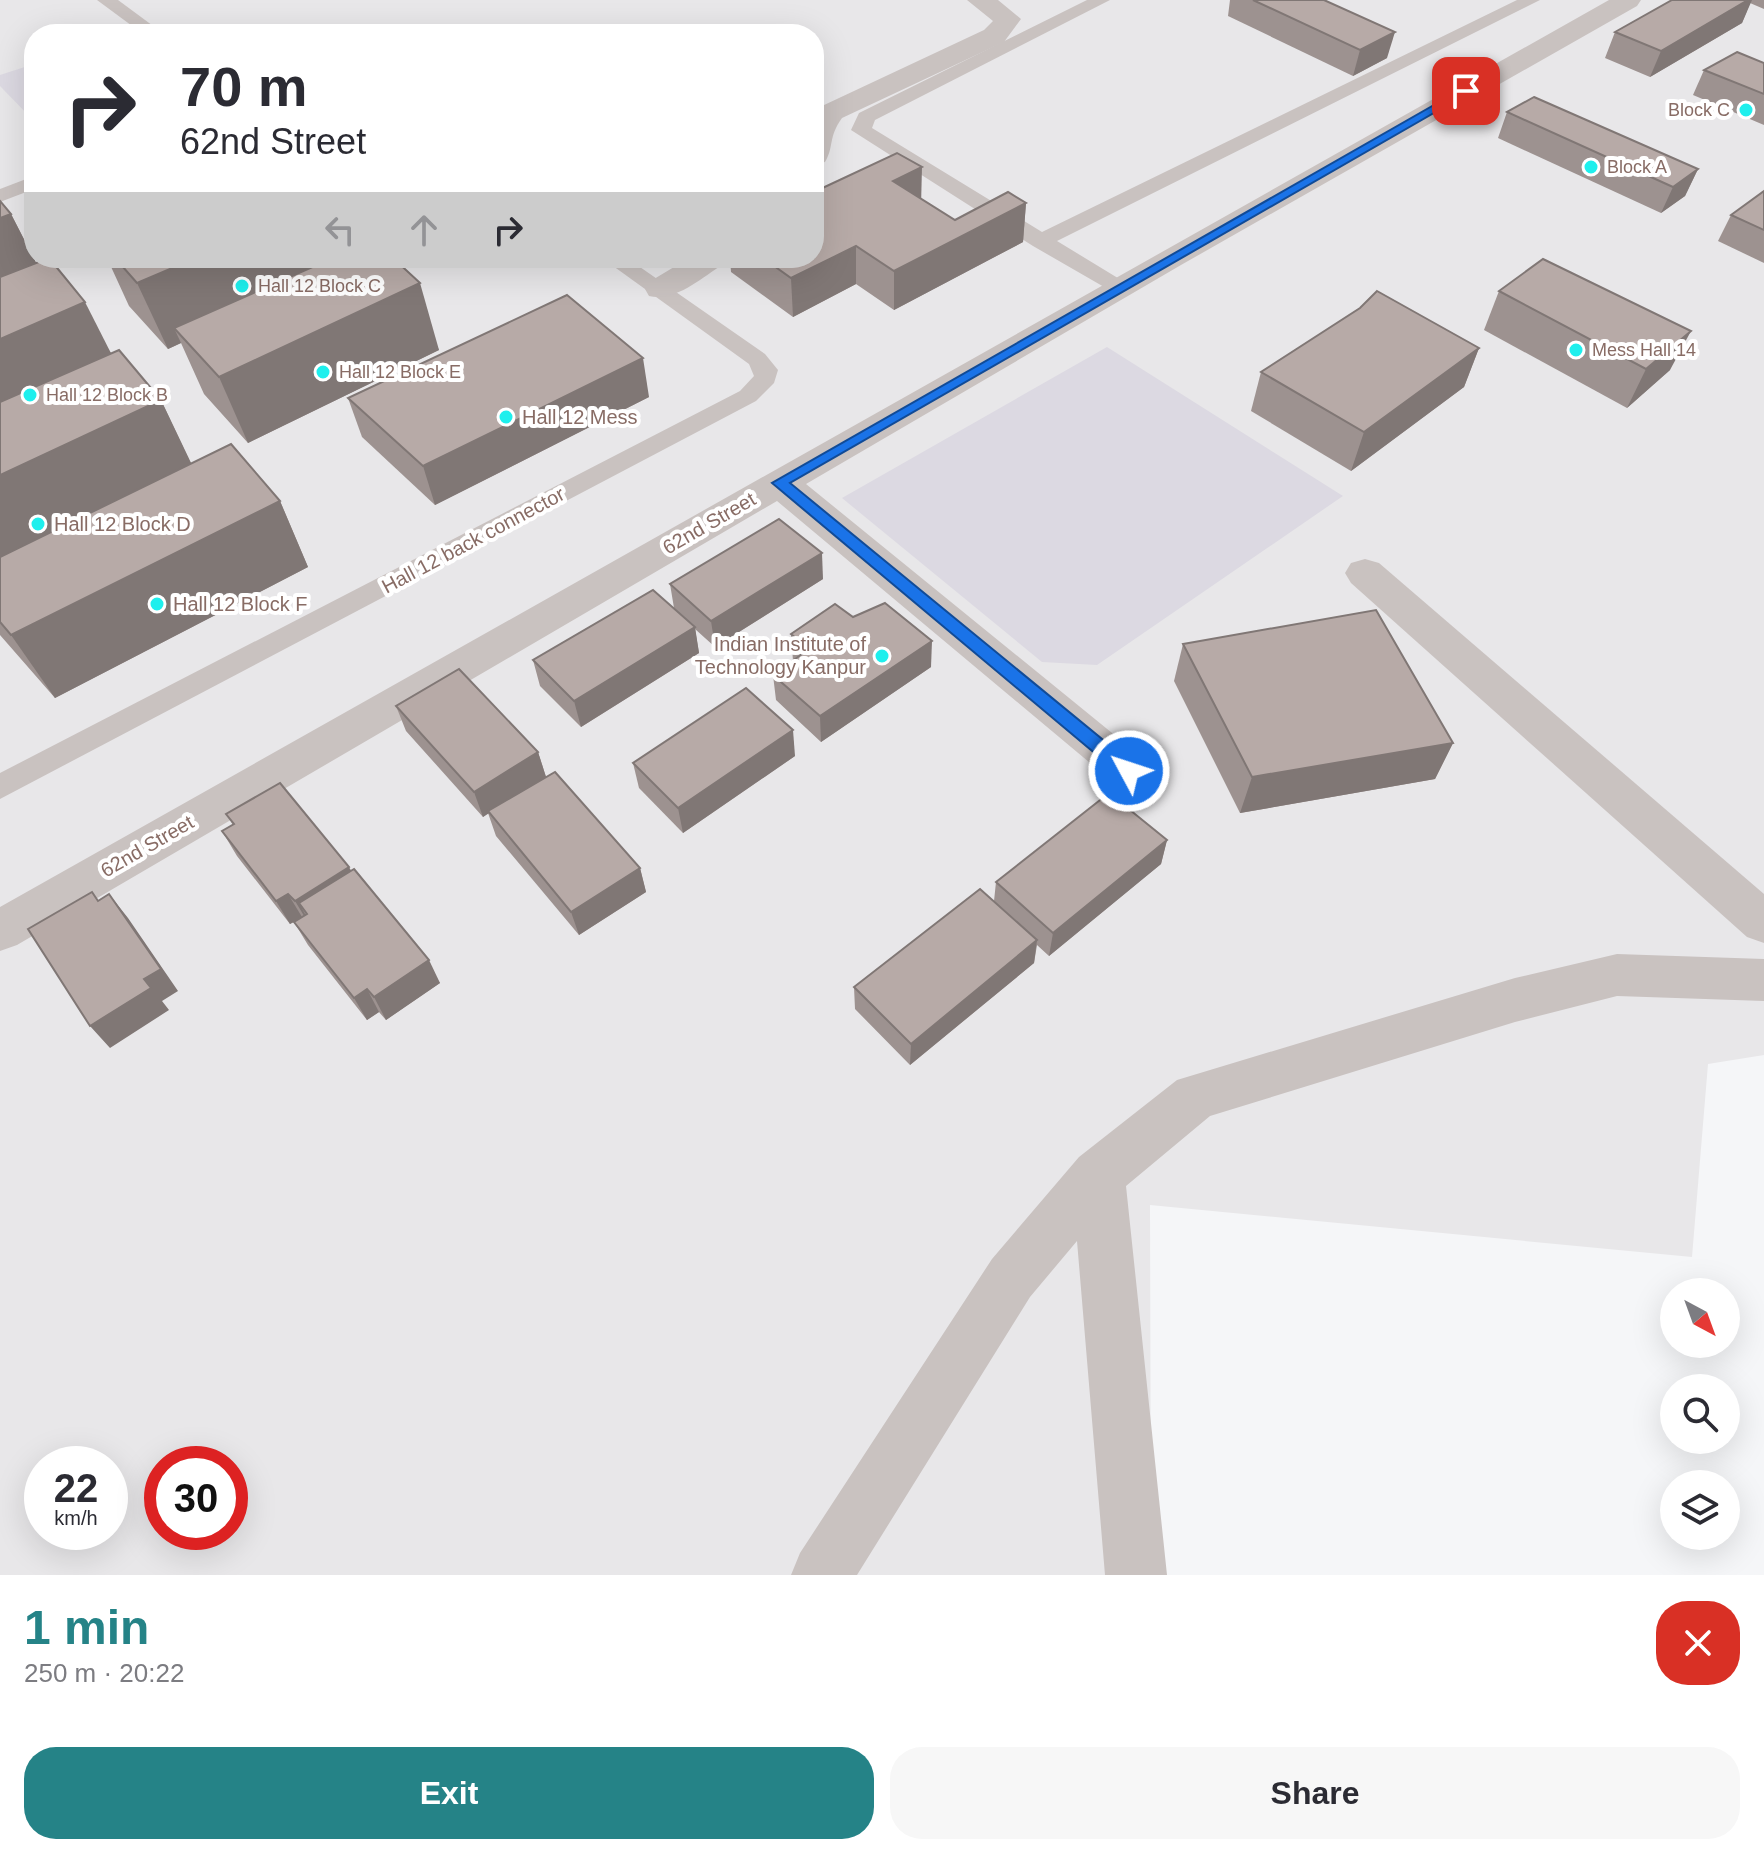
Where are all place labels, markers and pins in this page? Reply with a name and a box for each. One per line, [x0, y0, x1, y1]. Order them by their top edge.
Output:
pin [1432, 57, 1500, 125]
place label: Block C [1668, 100, 1730, 120]
marker: Block C [1737, 101, 1755, 119]
place label: Block A [1607, 157, 1667, 177]
marker: Block A [1582, 158, 1600, 176]
place label: Hall 12 Block C [258, 276, 381, 296]
marker: Hall 12 Block C [233, 277, 251, 295]
place label: Mess Hall 14 [1592, 340, 1696, 360]
marker: Mess Hall 14 [1567, 341, 1585, 359]
place label: Hall 12 Block E [339, 362, 461, 382]
marker: Hall 12 Block E [314, 363, 332, 381]
place label: Hall 12 Block B [46, 385, 168, 405]
marker: Hall 12 Block B [21, 386, 39, 404]
place label: Hall 12 Mess [522, 406, 638, 428]
marker: Hall 12 Mess [497, 408, 515, 426]
place label: Hall 12 Block D [54, 513, 191, 535]
marker: Hall 12 Block D [29, 515, 47, 533]
place label: Hall 12 Block F [173, 593, 308, 615]
marker: Hall 12 Block F [148, 595, 166, 613]
place label: Indian Institute of Technology Kanpur [695, 633, 866, 678]
marker: Indian Institute of Technology Kanpur [873, 647, 891, 665]

